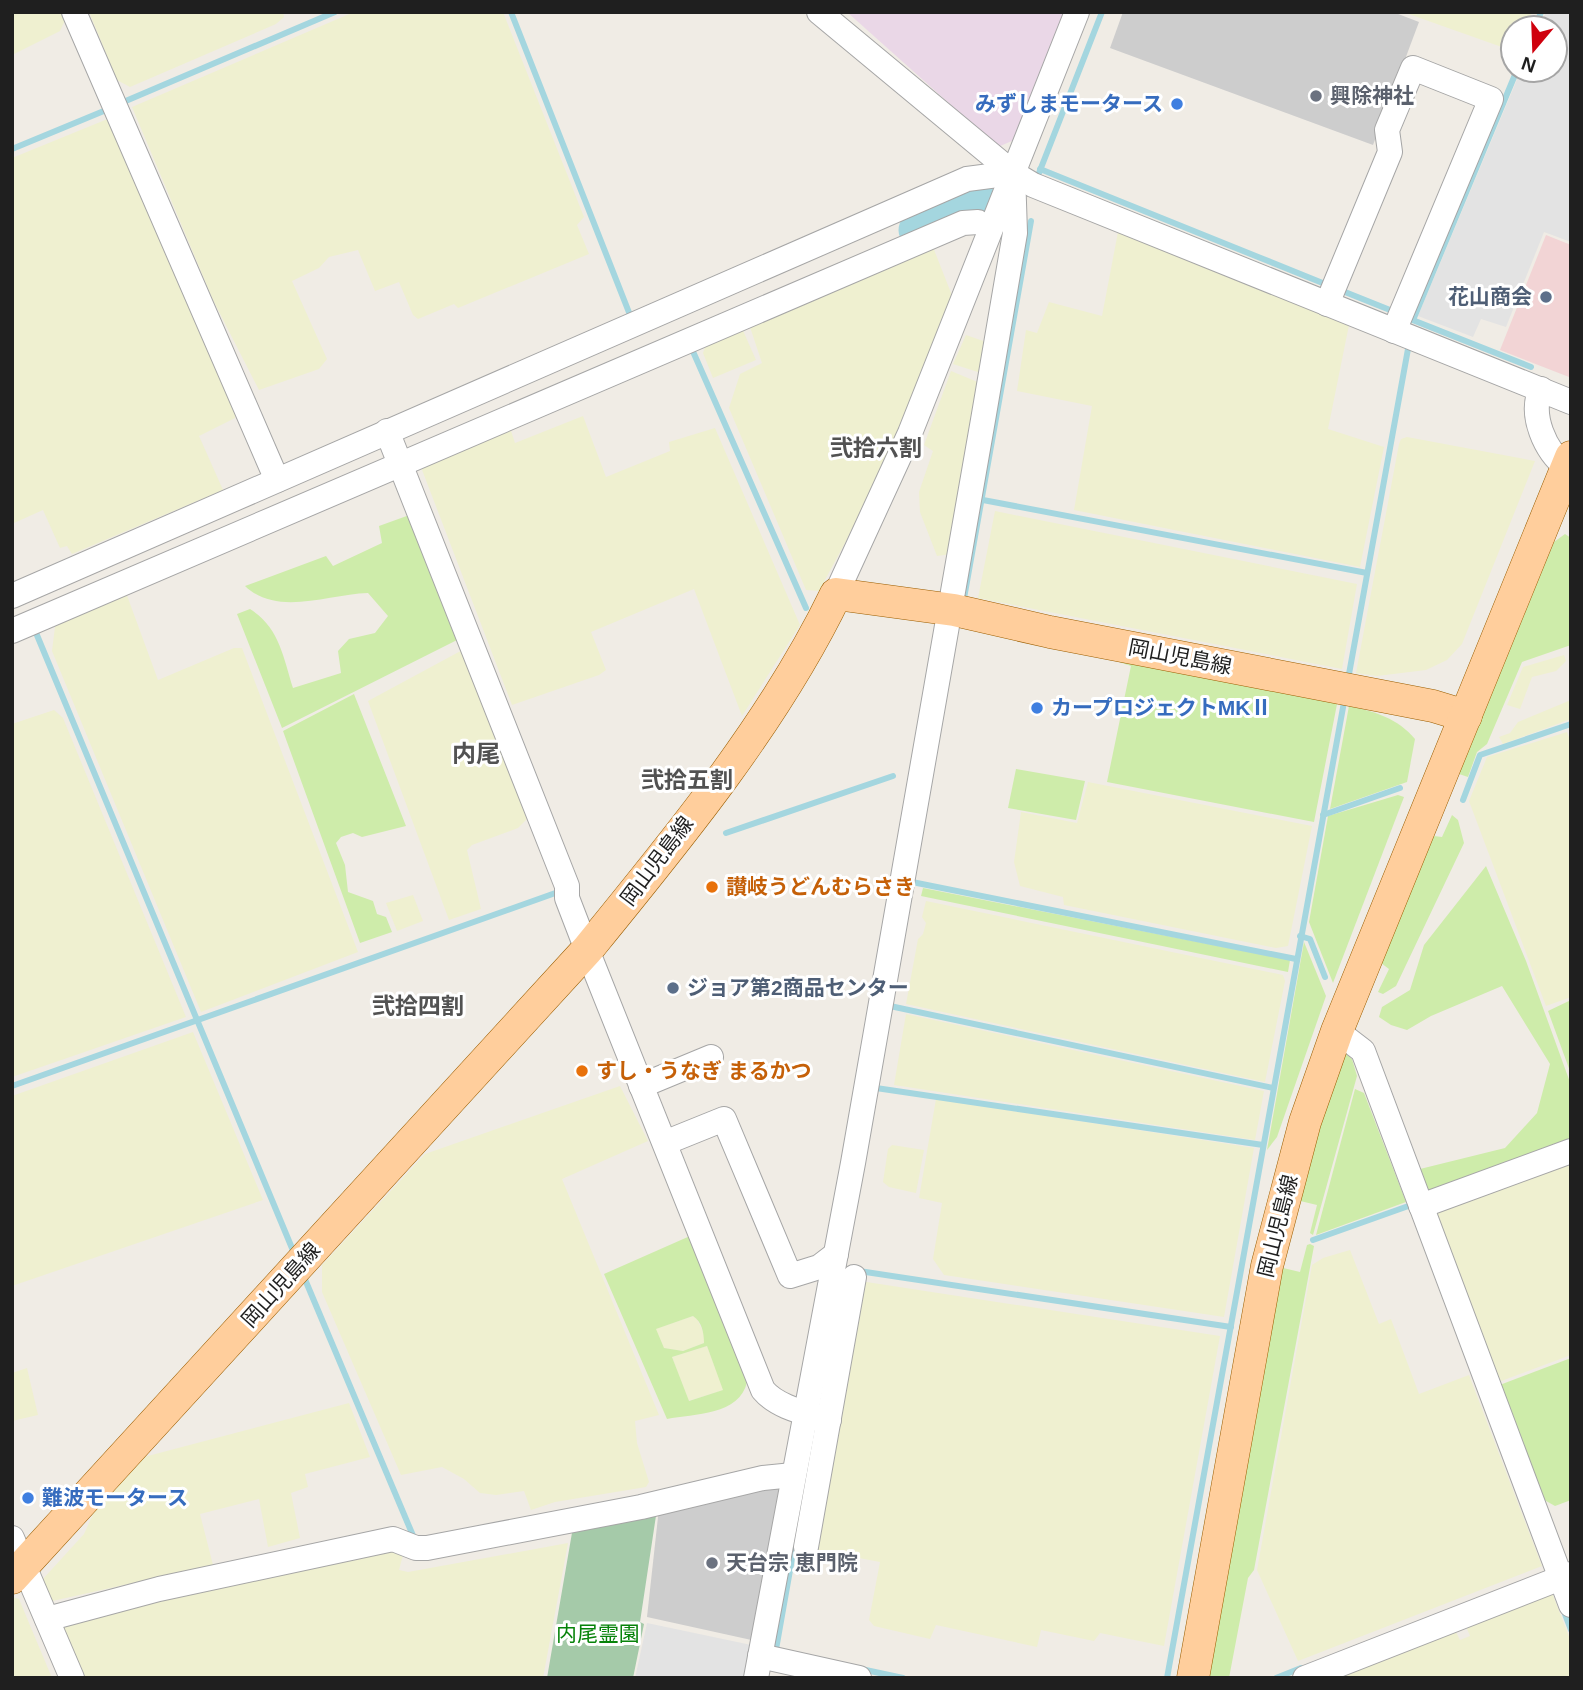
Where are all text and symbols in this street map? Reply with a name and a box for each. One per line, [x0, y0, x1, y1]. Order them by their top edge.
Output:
north arrow [1499, 14, 1569, 84]
text: N [1519, 52, 1539, 77]
place label: 興除神社 [1330, 84, 1414, 107]
marker: 興除神社 [1308, 88, 1324, 104]
place label: みずしまモータース [975, 92, 1163, 115]
marker: みずしまモータース [1169, 96, 1185, 112]
place label: 花山商会 [1448, 285, 1532, 308]
marker: 花山商会 [1538, 289, 1554, 305]
district label: 弐拾六割 [830, 435, 922, 461]
street label: 岡山児島線 [1126, 635, 1234, 678]
place label: カープロジェクトMKⅡ [1051, 696, 1271, 719]
marker: カープロジェクトMKⅡ [1029, 700, 1045, 716]
district label: 内尾 [452, 740, 500, 767]
district label: 弐拾五割 [641, 767, 733, 793]
street label: 岡山児島線 [616, 812, 697, 910]
place label: 讃岐うどんむらさき [726, 875, 915, 898]
marker: 讃岐うどんむらさき [704, 879, 720, 895]
place label: ジョア第2商品センター [687, 976, 909, 999]
marker: ジョア第2商品センター [665, 980, 681, 996]
district label: 弐拾四割 [372, 993, 464, 1019]
place label: すし・うなぎ まるかつ [596, 1059, 812, 1082]
marker: すし・うなぎ まるかつ [574, 1063, 590, 1079]
street label: 岡山児島線 [1254, 1172, 1301, 1280]
street label: 岡山児島線 [237, 1238, 324, 1331]
place label: 難波モータース [42, 1486, 188, 1509]
marker: 難波モータース [20, 1490, 36, 1506]
place label: 天台宗 恵門院 [726, 1551, 858, 1574]
marker: 天台宗 恵門院 [704, 1555, 720, 1571]
park label: 内尾霊園 [556, 1622, 640, 1645]

